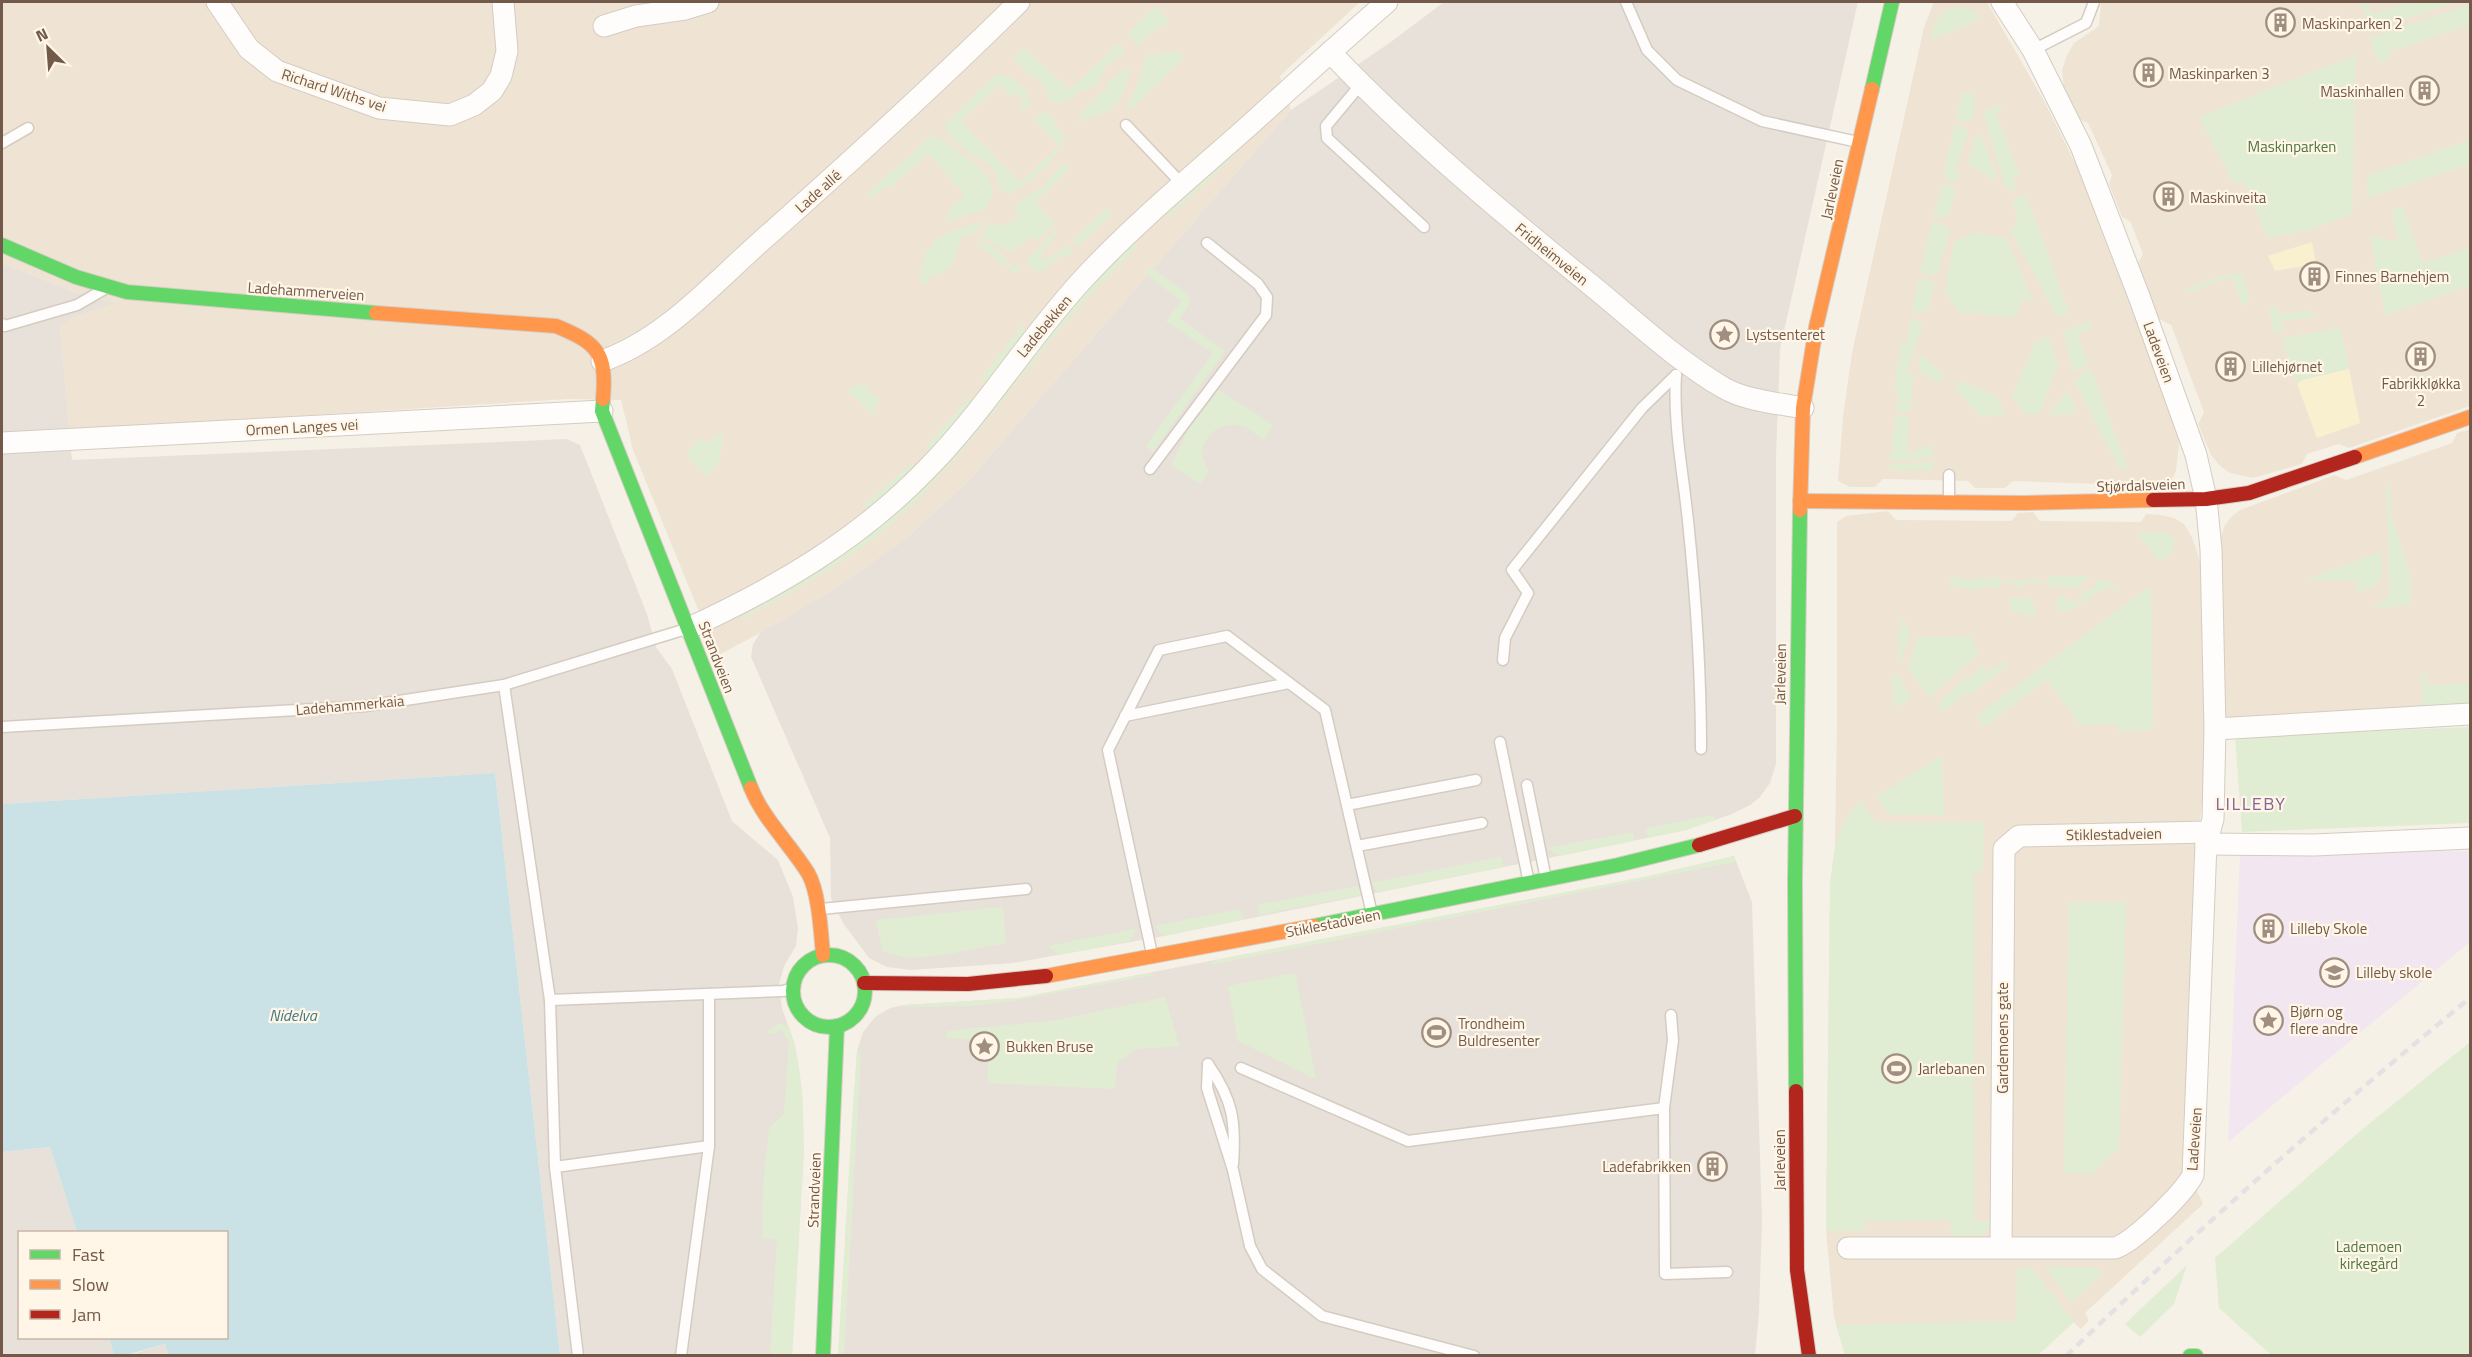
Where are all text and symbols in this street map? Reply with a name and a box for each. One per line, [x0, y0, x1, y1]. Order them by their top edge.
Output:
building icon: Maskinparken 2 [2265, 7, 2297, 39]
place label: Maskinparken 2 [2302, 12, 2403, 35]
north arrow [18, 18, 78, 78]
text: N [32, 21, 52, 48]
building icon: Maskinparken 3 [2132, 57, 2164, 89]
street label: Richard Withs vei [279, 62, 389, 118]
place label: Maskinparken 3 [2169, 62, 2270, 85]
building icon: Maskinhallen [2409, 75, 2441, 107]
place label: Maskinhallen [2320, 80, 2404, 103]
park label: Maskinparken [2248, 135, 2336, 158]
street label: Jarleveien [1814, 157, 1850, 221]
street label: Lade allé [790, 164, 846, 218]
building icon: Maskinveita [2153, 181, 2185, 213]
place label: Maskinveita [2190, 186, 2267, 209]
street label: Fridheimveien [1510, 217, 1594, 291]
building icon: Finnes Barnehjem [2298, 260, 2330, 292]
place label: Finnes Barnehjem [2335, 265, 2449, 288]
street label: Ladehammerveien [247, 275, 365, 307]
street label: Ladebekken [1011, 290, 1077, 362]
place icon: Lystsenteret [1709, 318, 1741, 350]
street label: Ladeveien [2137, 318, 2181, 386]
place label: Lystsenteret [1746, 323, 1826, 346]
building icon: Fabrikkløkka 2 [2405, 340, 2437, 372]
building icon: Lillehjørnet [2215, 350, 2247, 382]
place label: Lillehjørnet [2252, 355, 2323, 378]
place label: Fabrikkløkka 2 [2382, 372, 2461, 412]
street label: Ormen Langes vei [245, 413, 359, 441]
street label: Stjørdalsveien [2096, 472, 2186, 498]
street label: Strandveien [693, 618, 741, 696]
street label: Jarleveien [1768, 643, 1792, 705]
street label: Ladehammerkaia [295, 689, 406, 721]
district label: LILLEBY [2215, 790, 2287, 817]
street label: Stiklestadveien [2066, 822, 2162, 846]
street label: Stiklestadveien [1284, 903, 1382, 943]
building icon: Lilleby Skole [2253, 912, 2285, 944]
place label: Lilleby Skole [2290, 917, 2367, 940]
school or university icon: Lilleby skole [2319, 956, 2351, 988]
place label: Lilleby skole [2356, 961, 2432, 984]
street label: Gardemoens gate [1991, 982, 2014, 1094]
place label: Bjørn og flere andre [2290, 1000, 2358, 1040]
water label: Nidelva [269, 1003, 318, 1027]
place icon: Bjørn og flere andre [2253, 1004, 2285, 1036]
place label: Trondheim Buldresenter [1458, 1012, 1540, 1052]
sports icon: Trondheim Buldresenter [1421, 1016, 1453, 1048]
place icon: Bukken Bruse [969, 1030, 1001, 1062]
place label: Bukken Bruse [1006, 1035, 1093, 1058]
sports icon: Jarlebanen [1881, 1052, 1913, 1084]
place label: Jarlebanen [1918, 1057, 1985, 1080]
street label: Ladeveien [2180, 1106, 2208, 1172]
street label: Jarleveien [1768, 1129, 1791, 1191]
building icon: Ladefabrikken [1696, 1150, 1728, 1182]
street label: Strandveien [801, 1152, 827, 1228]
place label: Ladefabrikken [1602, 1155, 1691, 1178]
legend [18, 1231, 228, 1339]
park label: Lademoen kirkegård [2336, 1235, 2402, 1275]
text: Fast [72, 1241, 105, 1268]
text: Slow [72, 1271, 109, 1298]
text: Jam [72, 1301, 101, 1328]

